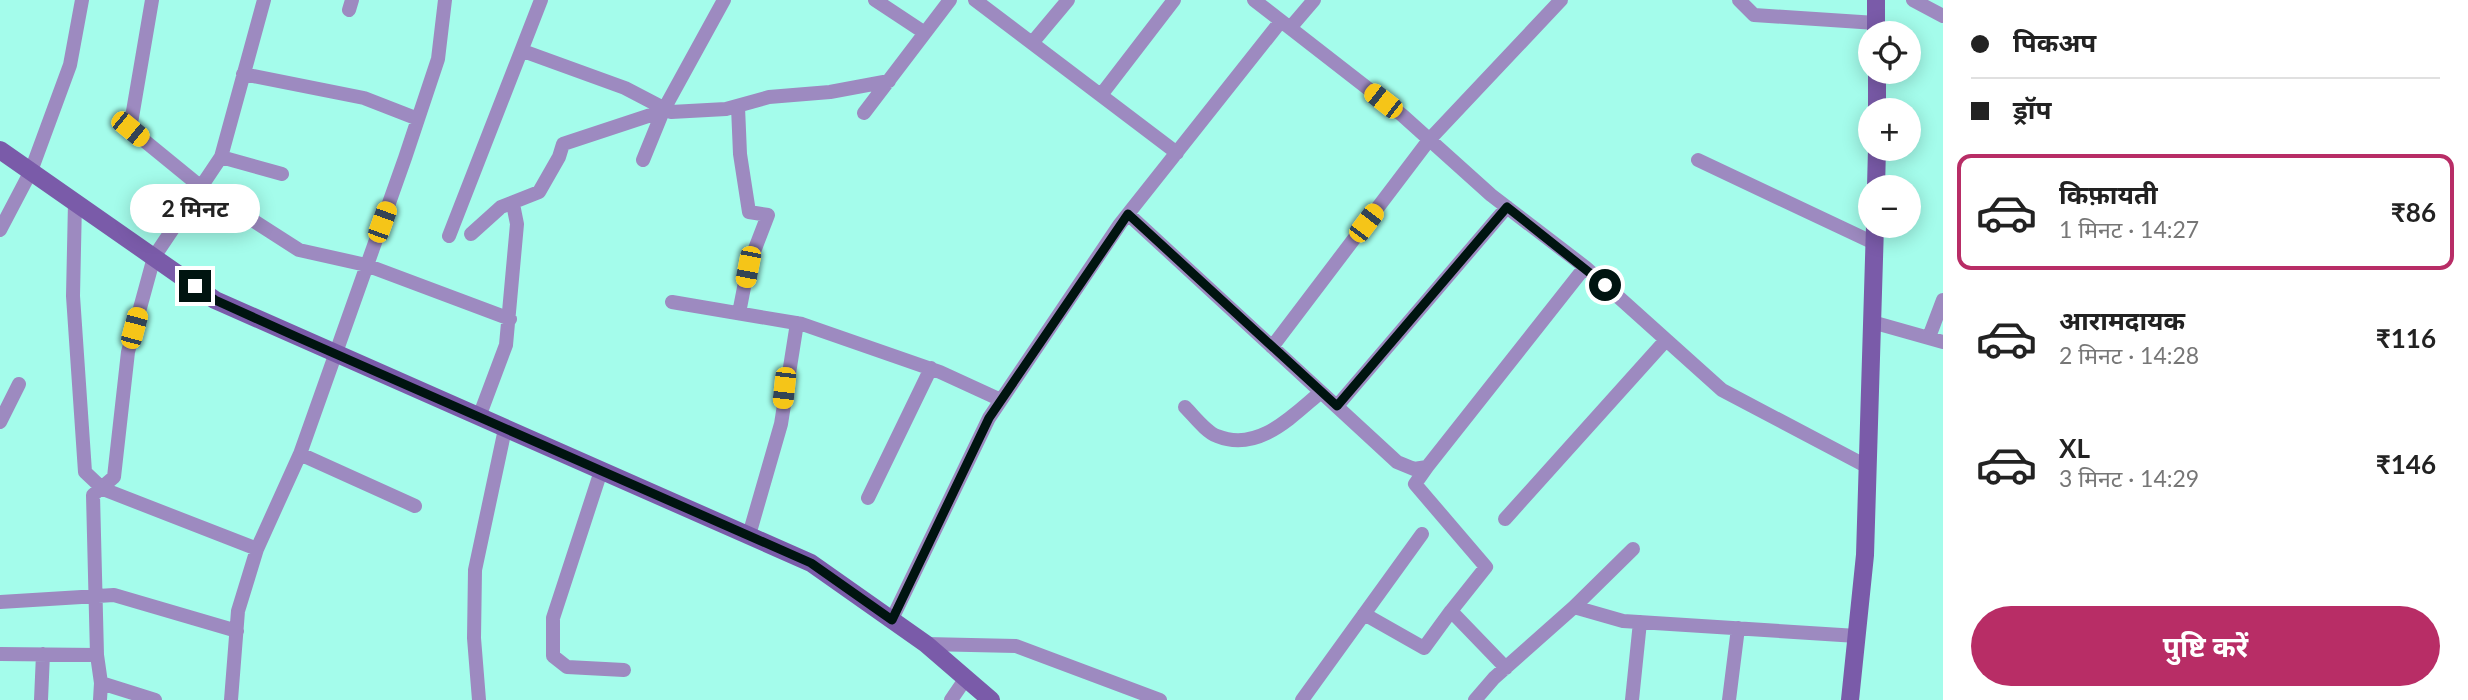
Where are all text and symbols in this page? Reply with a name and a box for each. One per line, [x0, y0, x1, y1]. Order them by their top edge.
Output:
map controls [1858, 21, 1921, 238]
button: locate [1858, 21, 1921, 84]
text: पिकअप [2013, 26, 2096, 58]
car [1360, 80, 1407, 122]
text: ड्रॉप [2013, 93, 2051, 125]
button: + [1858, 98, 1921, 161]
car [108, 108, 153, 150]
button: − [1858, 175, 1921, 238]
text: किफ़ायती [2059, 178, 2158, 210]
icon: car [1975, 181, 2038, 244]
callout: 2 मिनट [130, 184, 260, 233]
text: 2 मिनट [161, 194, 229, 222]
text: ₹86 [2391, 196, 2436, 228]
car [365, 199, 400, 245]
car [1345, 200, 1388, 246]
text: 1 मिनट · 14:27 [2059, 215, 2199, 243]
car [734, 244, 763, 290]
route start [1589, 269, 1621, 301]
route end [179, 270, 211, 302]
text: आरामदायक [2059, 304, 2185, 336]
car [119, 305, 150, 351]
icon: car [1975, 307, 2038, 370]
text: ₹116 [2376, 322, 2436, 354]
text: 2 मिनट · 14:28 [2059, 341, 2199, 369]
car [772, 366, 797, 410]
text: XL [2059, 432, 2090, 464]
icon: car [1975, 433, 2038, 496]
text: ₹146 [2376, 448, 2436, 480]
text: 3 मिनट · 14:29 [2059, 464, 2199, 492]
button: पुष्टि करें [1971, 606, 2440, 686]

